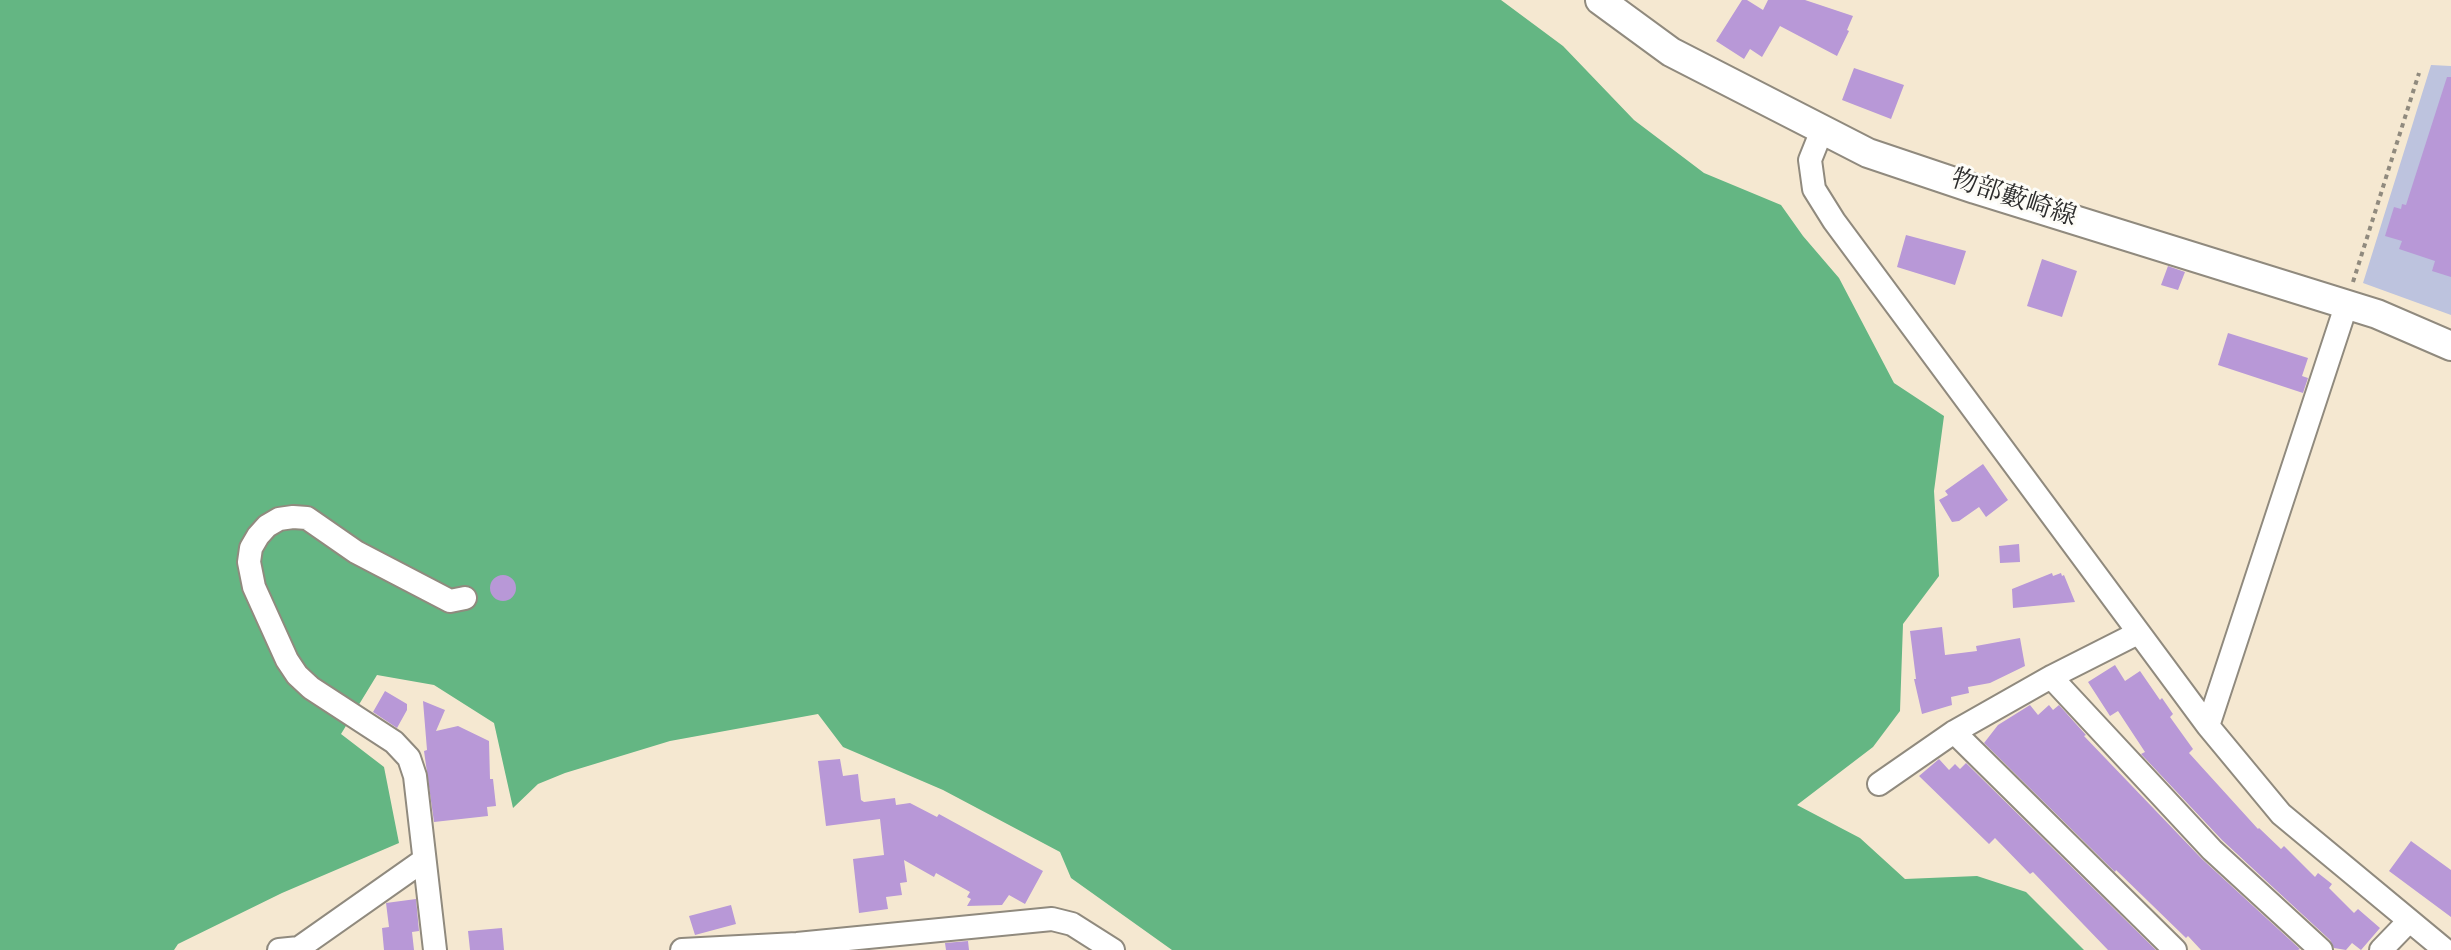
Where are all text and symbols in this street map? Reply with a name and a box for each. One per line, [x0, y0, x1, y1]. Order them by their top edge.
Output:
street label: 物部藪崎線 [1946, 166, 2080, 236]

